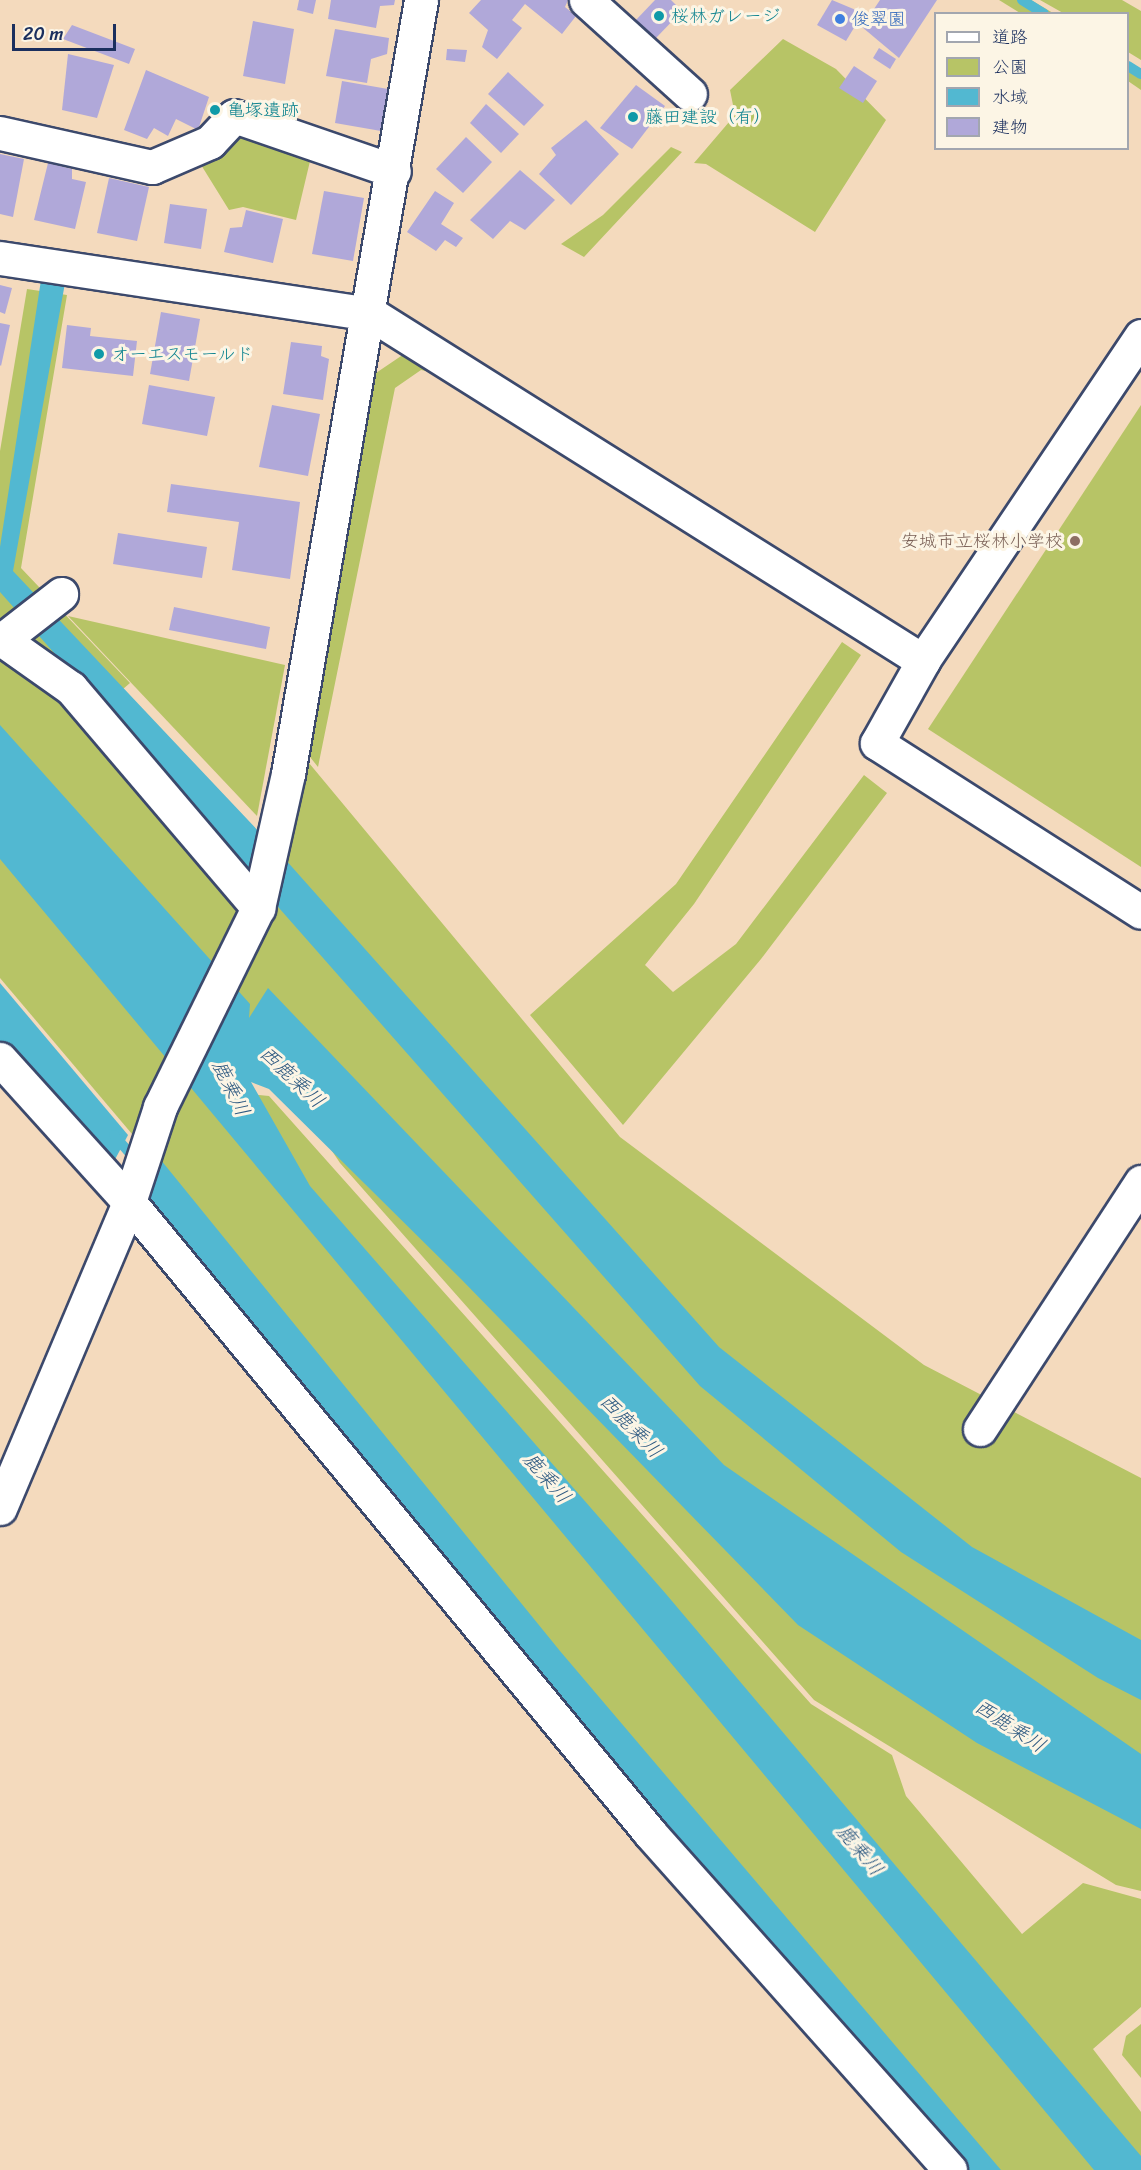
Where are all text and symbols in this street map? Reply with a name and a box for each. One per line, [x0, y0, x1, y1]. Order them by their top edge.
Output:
place label: 桜林ガレージ [671, 5, 780, 27]
place label: 俊翠園 [852, 8, 906, 30]
marker: 桜林ガレージ [652, 9, 666, 23]
scale bar [15, 12, 118, 50]
marker: 俊翠園 [833, 12, 847, 26]
legend [934, 12, 1129, 150]
text: 20 m [23, 18, 63, 50]
text: 道路 [992, 21, 1028, 53]
text: 公園 [992, 51, 1028, 83]
text: 水域 [992, 81, 1028, 113]
place label: 亀塚遺跡 [227, 99, 299, 121]
marker: 亀塚遺跡 [208, 103, 222, 117]
place label: 藤田建設（有） [645, 106, 771, 128]
marker: 藤田建設（有） [626, 110, 640, 124]
text: 建物 [992, 111, 1028, 143]
place label: オーエスモールド [111, 343, 255, 365]
marker: オーエスモールド [92, 347, 106, 361]
place label: 安城市立桜林小学校 [901, 530, 1063, 552]
marker: 安城市立桜林小学校 [1068, 534, 1082, 548]
water label: 西鹿乗川 [255, 1041, 329, 1113]
water label: 鹿乗川 [207, 1056, 255, 1120]
water label: 西鹿乗川 [595, 1389, 667, 1463]
water label: 鹿乗川 [518, 1447, 576, 1509]
water label: 西鹿乗川 [970, 1694, 1050, 1758]
water label: 鹿乗川 [832, 1819, 888, 1881]

